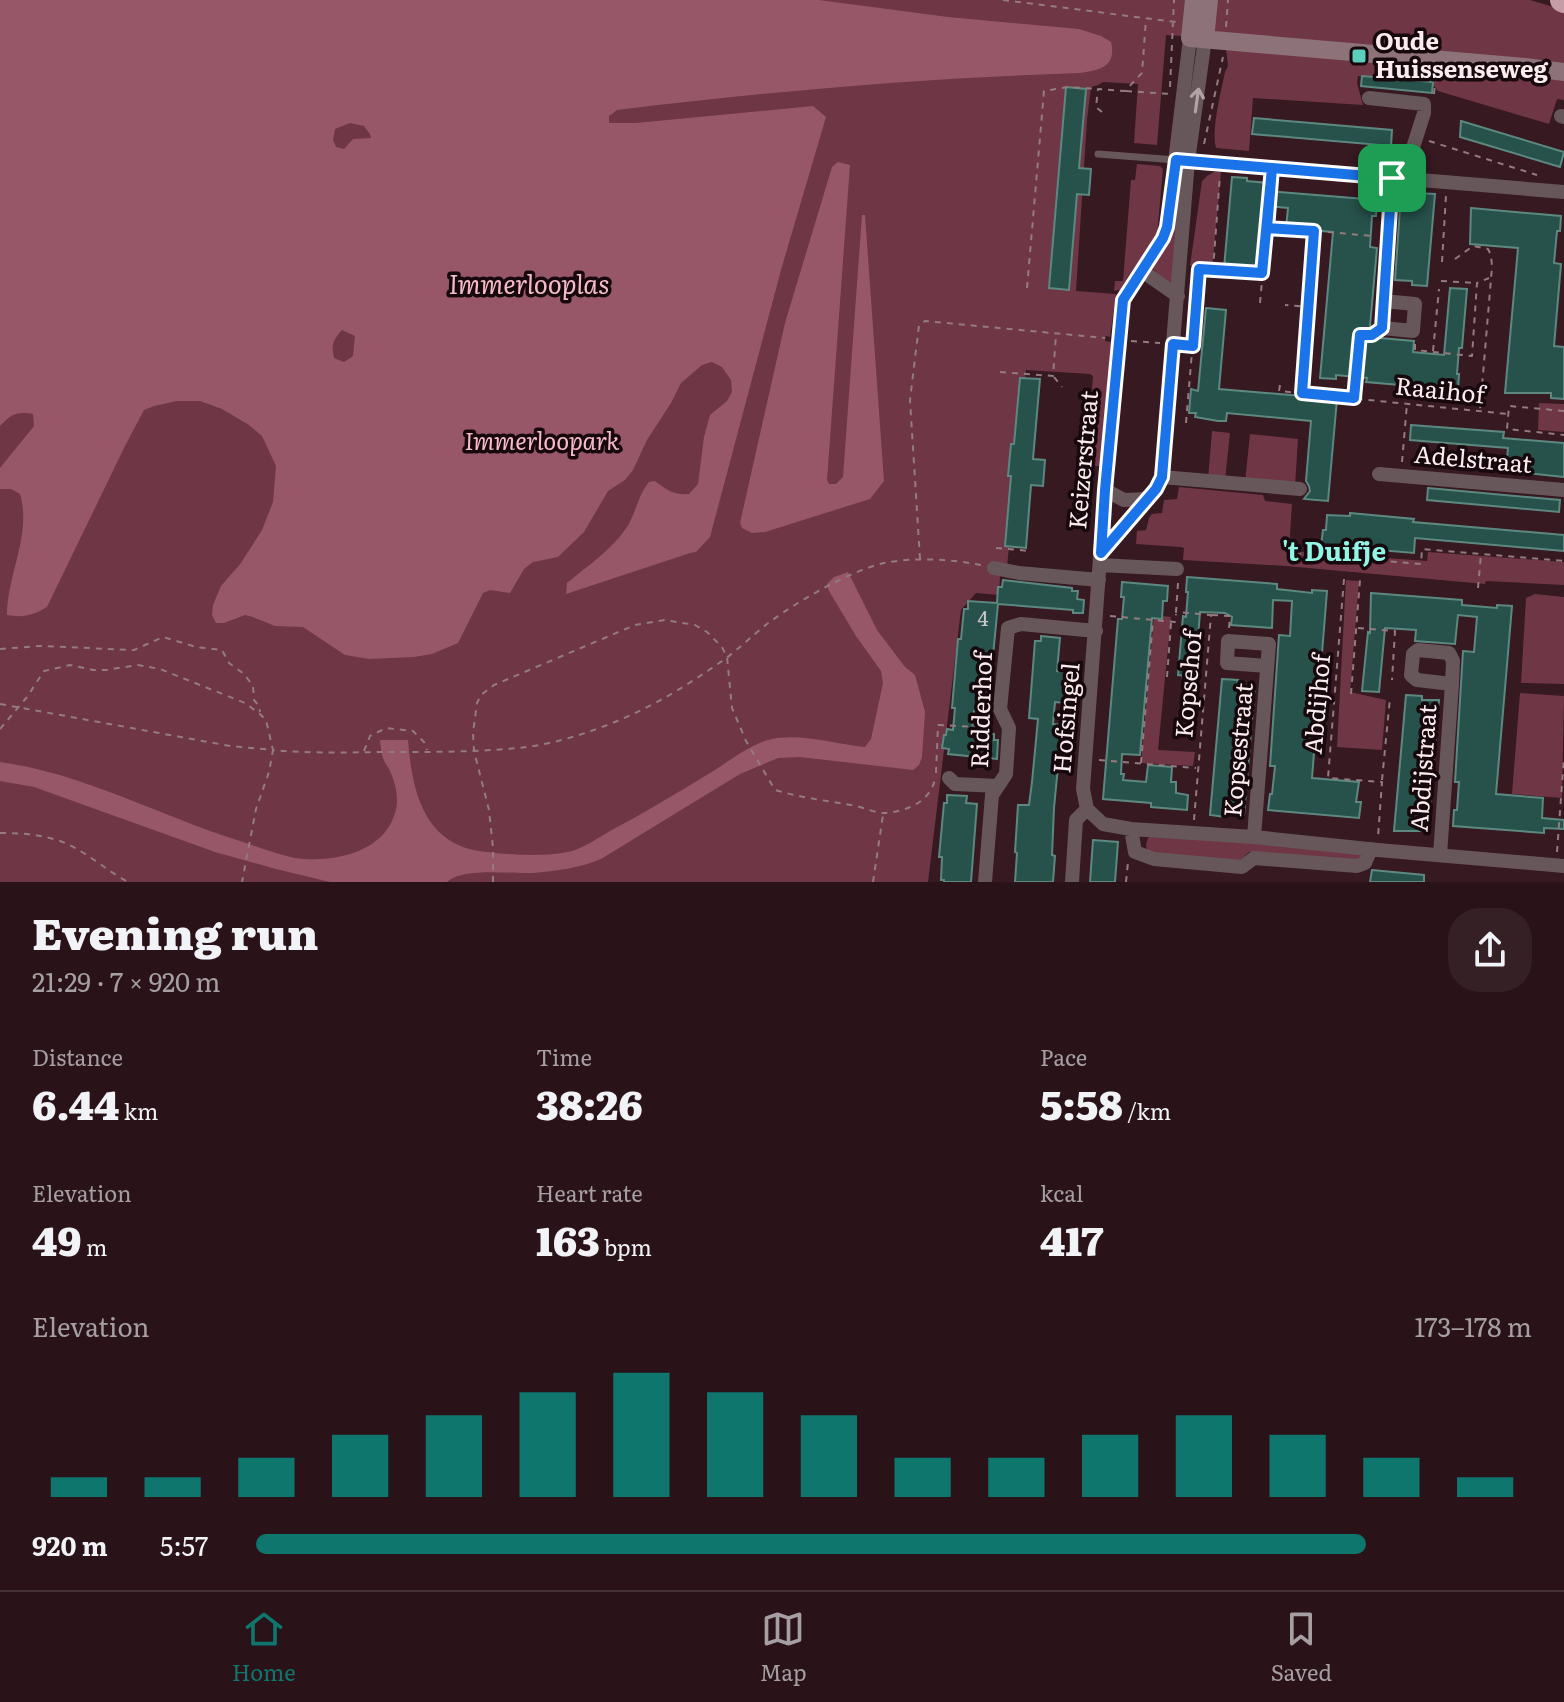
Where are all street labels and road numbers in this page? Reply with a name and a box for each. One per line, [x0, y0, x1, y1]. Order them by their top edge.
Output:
street label: Raaihof [1394, 366, 1489, 411]
street label: Keizerstraat [1058, 389, 1105, 531]
street label: Adelstraat [1413, 435, 1534, 480]
street label: Kopsehof [1164, 627, 1209, 739]
street label: Ridderhof [960, 649, 999, 769]
street label: Abdijhof [1294, 651, 1337, 755]
street label: Hofsingel [1042, 661, 1087, 774]
street label: Kopsestraat [1213, 681, 1260, 818]
street label: Abdijstraat [1400, 703, 1443, 833]

